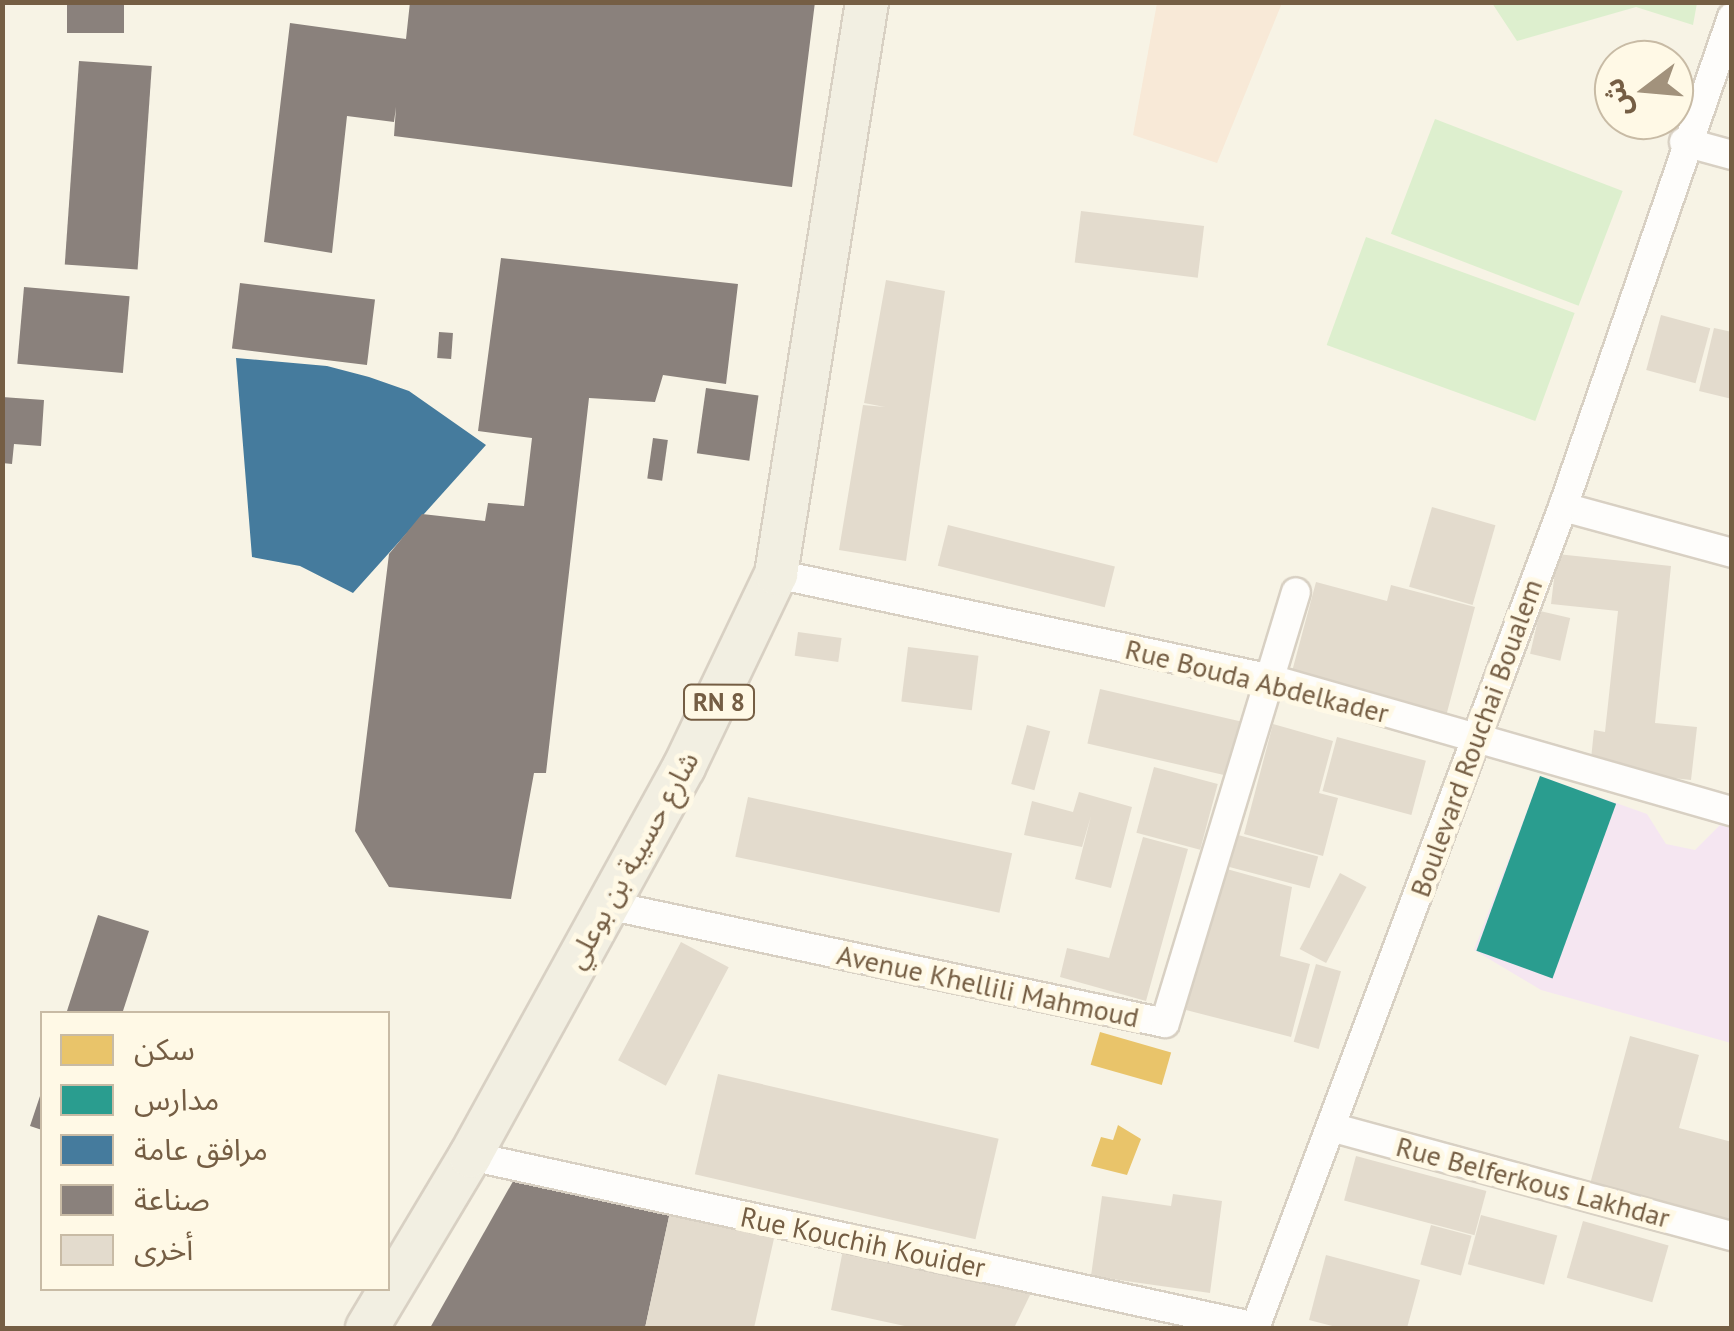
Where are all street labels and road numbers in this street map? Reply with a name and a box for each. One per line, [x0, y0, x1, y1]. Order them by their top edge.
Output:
street label: Boulevard Rouchai Boualem [1403, 575, 1549, 901]
street label: Rue Bouda Abdelkader [1121, 632, 1393, 730]
road number: RN 8 [682, 682, 756, 722]
street label: شارع حسيبة بن بوعلي [558, 746, 706, 974]
street label: Avenue Khellili Mahmoud [834, 938, 1142, 1034]
street label: Rue Belferkous Lakhdar [1393, 1129, 1673, 1235]
street label: Rue Kouchih Kouider [738, 1200, 988, 1284]

